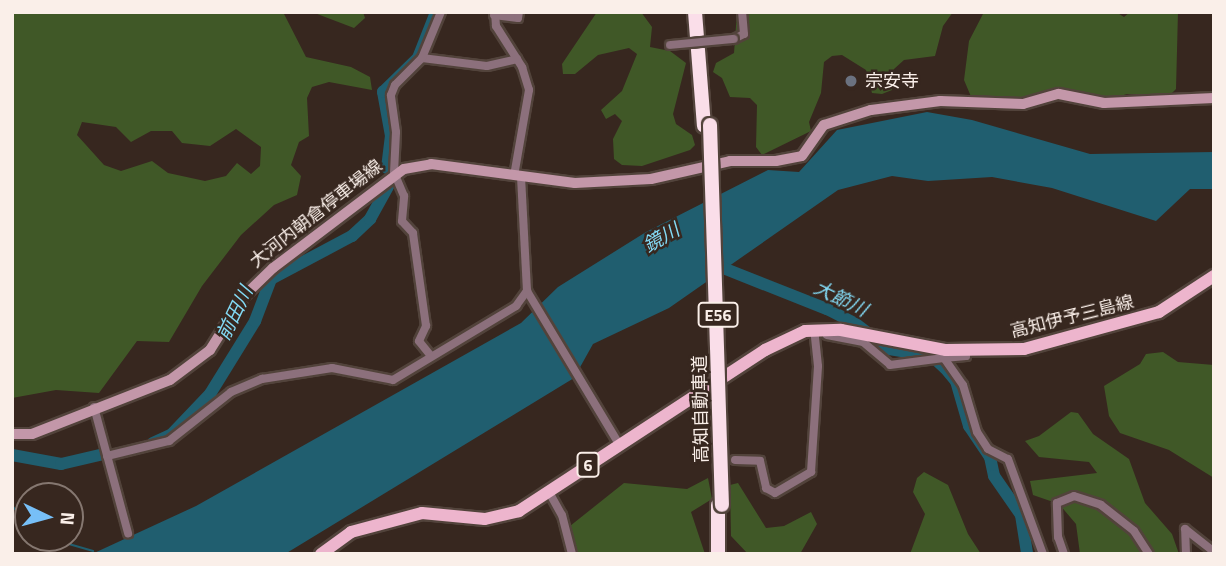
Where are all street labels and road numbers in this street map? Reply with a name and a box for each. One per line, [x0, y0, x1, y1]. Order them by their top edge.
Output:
street label: 大河内朝倉停車場線 [246, 156, 386, 272]
street label: 高知伊予三島線 [1008, 291, 1136, 343]
road number: E56 [697, 302, 739, 328]
street label: 高知自動車道 [689, 355, 713, 463]
road number: 6 [576, 452, 600, 478]

